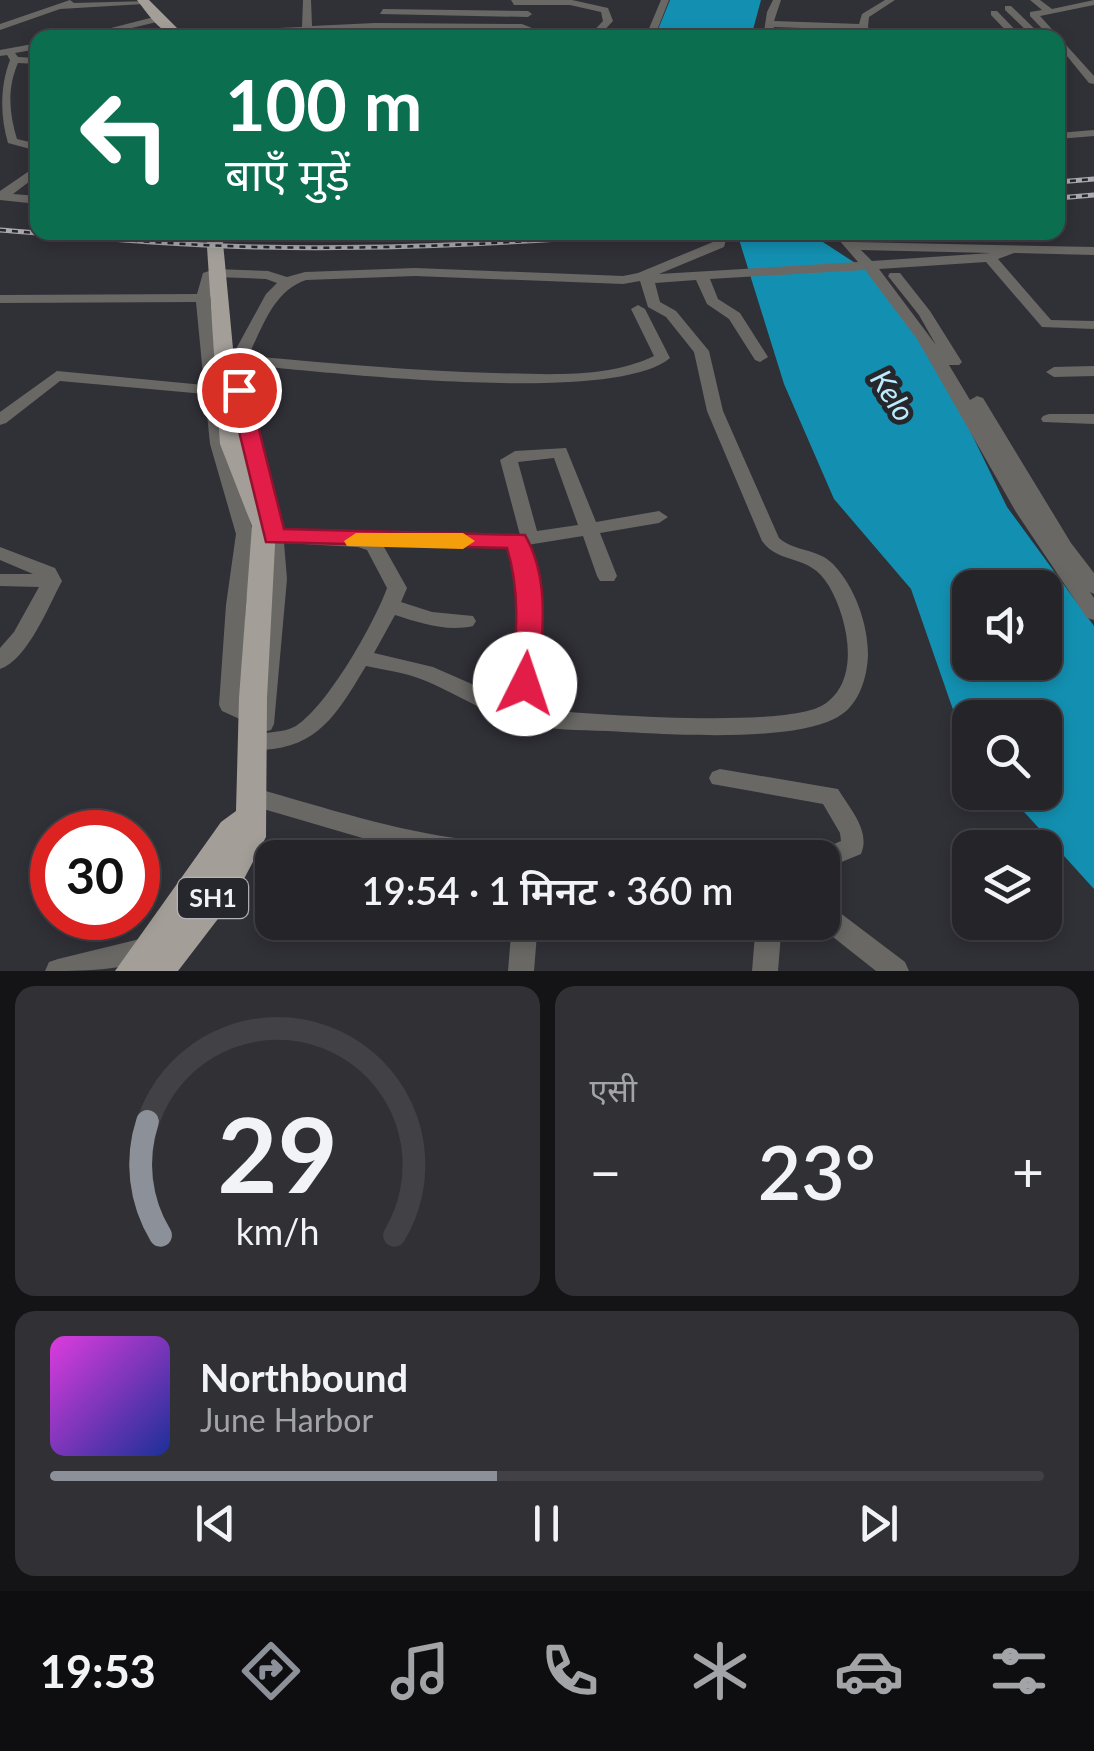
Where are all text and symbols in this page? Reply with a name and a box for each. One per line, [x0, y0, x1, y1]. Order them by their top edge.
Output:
text: 100 m [225, 62, 422, 146]
icon: left [60, 70, 190, 200]
text: बाएँ मुड़ें [225, 147, 350, 201]
pin [197, 348, 282, 433]
water label: Kelo [864, 362, 923, 427]
icon: arrive [212, 363, 267, 418]
map controls [952, 570, 1062, 940]
button: sound [952, 570, 1062, 680]
position arrow [473, 632, 577, 736]
button: search [952, 700, 1062, 810]
speed limit sign: 30 [30, 810, 160, 940]
button: layers [952, 830, 1062, 940]
text: 19:54 · 1 मिनट · 360 m [362, 867, 733, 913]
road number: SH1 [178, 878, 248, 918]
text: एसी [590, 1070, 637, 1109]
text: 29 [217, 1090, 338, 1215]
text: 23° [758, 1126, 876, 1216]
text: − [590, 1138, 621, 1204]
text: + [1012, 1138, 1044, 1204]
text: km/h [235, 1210, 319, 1253]
text: Northbound [200, 1354, 408, 1400]
text: June Harbor [200, 1400, 373, 1439]
icon: previous [188, 1496, 243, 1551]
icon: pause [519, 1496, 574, 1551]
icon: next [851, 1496, 906, 1551]
icon: directions [236, 1636, 306, 1706]
icon: music [385, 1636, 455, 1706]
icon: phone [535, 1636, 605, 1706]
icon: climate [685, 1636, 755, 1706]
icon: car [834, 1636, 904, 1706]
icon: filters [984, 1636, 1054, 1706]
text: 19:53 [40, 1644, 156, 1698]

